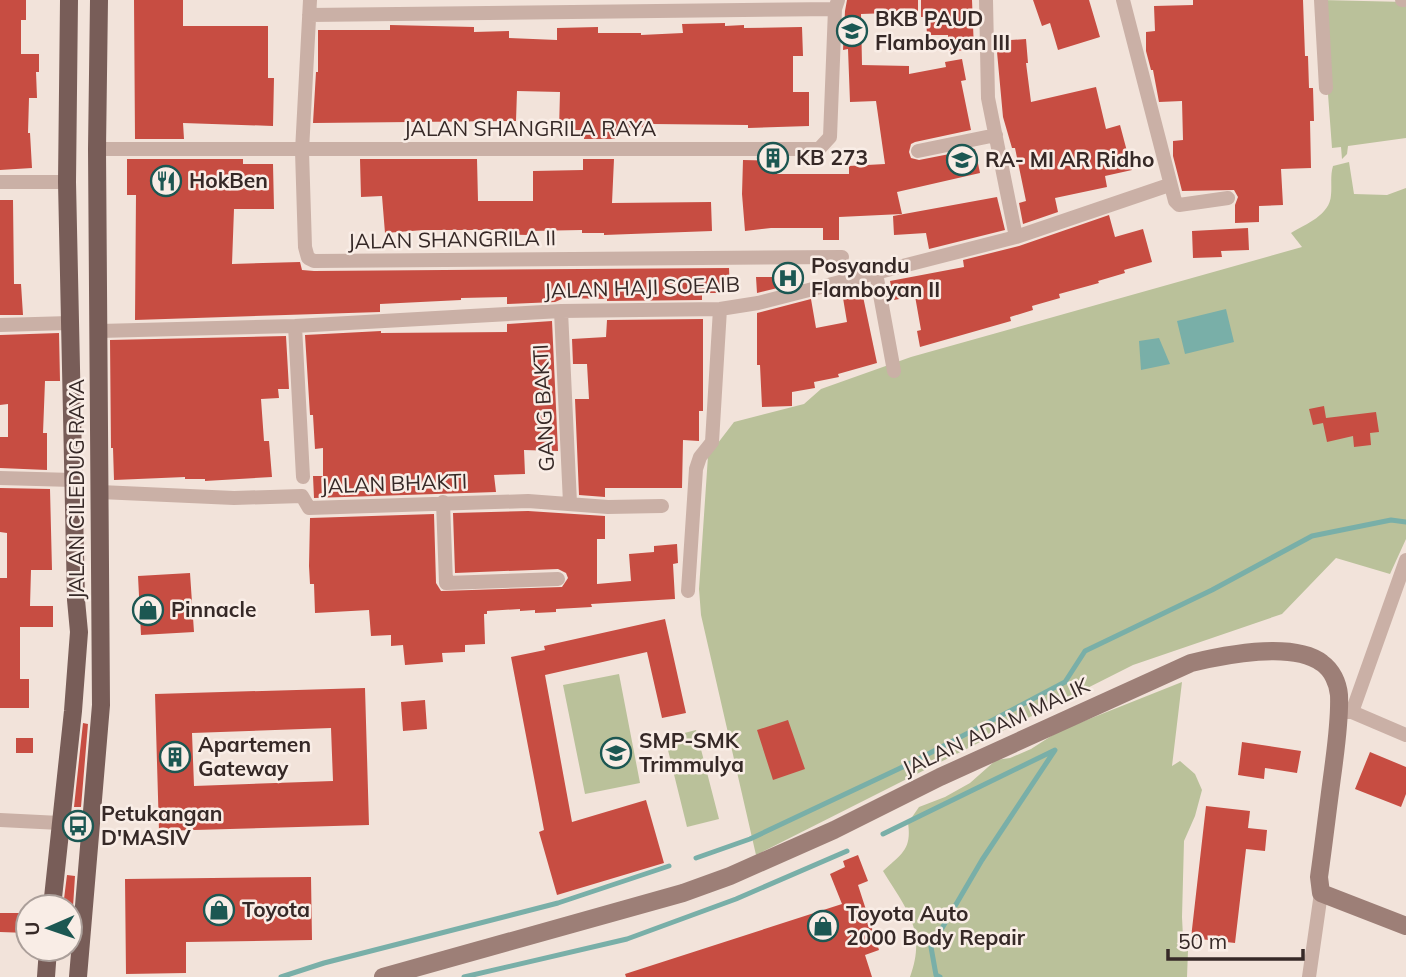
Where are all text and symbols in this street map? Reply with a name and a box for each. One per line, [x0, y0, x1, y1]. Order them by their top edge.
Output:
place label: BKB PAUD Flamboyan III [875, 5, 1010, 55]
school or university icon: BKB PAUD Flamboyan III [835, 14, 869, 48]
street label: JALAN SHANGRILA RAYA [404, 115, 657, 141]
building icon: KB 273 [756, 141, 790, 175]
school or university icon: RA- MI AR Ridho [945, 143, 979, 177]
place label: KB 273 [796, 144, 868, 170]
place label: RA- MI AR Ridho [985, 146, 1154, 172]
restaurant icon: HokBen [149, 164, 183, 198]
place label: HokBen [189, 167, 268, 193]
street label: JALAN SHANGRILA II [348, 224, 556, 254]
place label: Posyandu Flamboyan II [811, 252, 940, 302]
hospital icon: Posyandu Flamboyan II [771, 261, 805, 295]
street label: JALAN HAJI SOEAIB [543, 271, 740, 303]
street label: GANG BAKTI [527, 344, 559, 472]
street label: JALAN CILEDUG RAYA [63, 378, 89, 599]
street label: JALAN BHAKTI [320, 467, 468, 499]
shop icon: Pinnacle [131, 593, 165, 627]
place label: Pinnacle [171, 596, 256, 622]
street label: JALAN ADAM MALIK [898, 671, 1094, 781]
place label: SMP-SMK Trimmulya [639, 727, 744, 777]
place label: Apartemen Gateway [198, 731, 311, 781]
school or university icon: SMP-SMK Trimmulya [599, 736, 633, 770]
building icon: Apartemen Gateway [158, 740, 192, 774]
place label: Petukangan D'MASIV [101, 800, 222, 850]
bus stop icon: Petukangan D'MASIV [61, 809, 95, 843]
north arrow [14, 893, 84, 963]
shop icon: Toyota [202, 893, 236, 927]
place label: Toyota [242, 896, 310, 922]
place label: Toyota Auto 2000 Body Repair [846, 900, 1026, 950]
shop icon: Toyota Auto 2000 Body Repair [806, 909, 840, 943]
scale bar [1168, 918, 1303, 962]
text: U [20, 921, 44, 936]
text: 50 m [1178, 928, 1227, 954]

